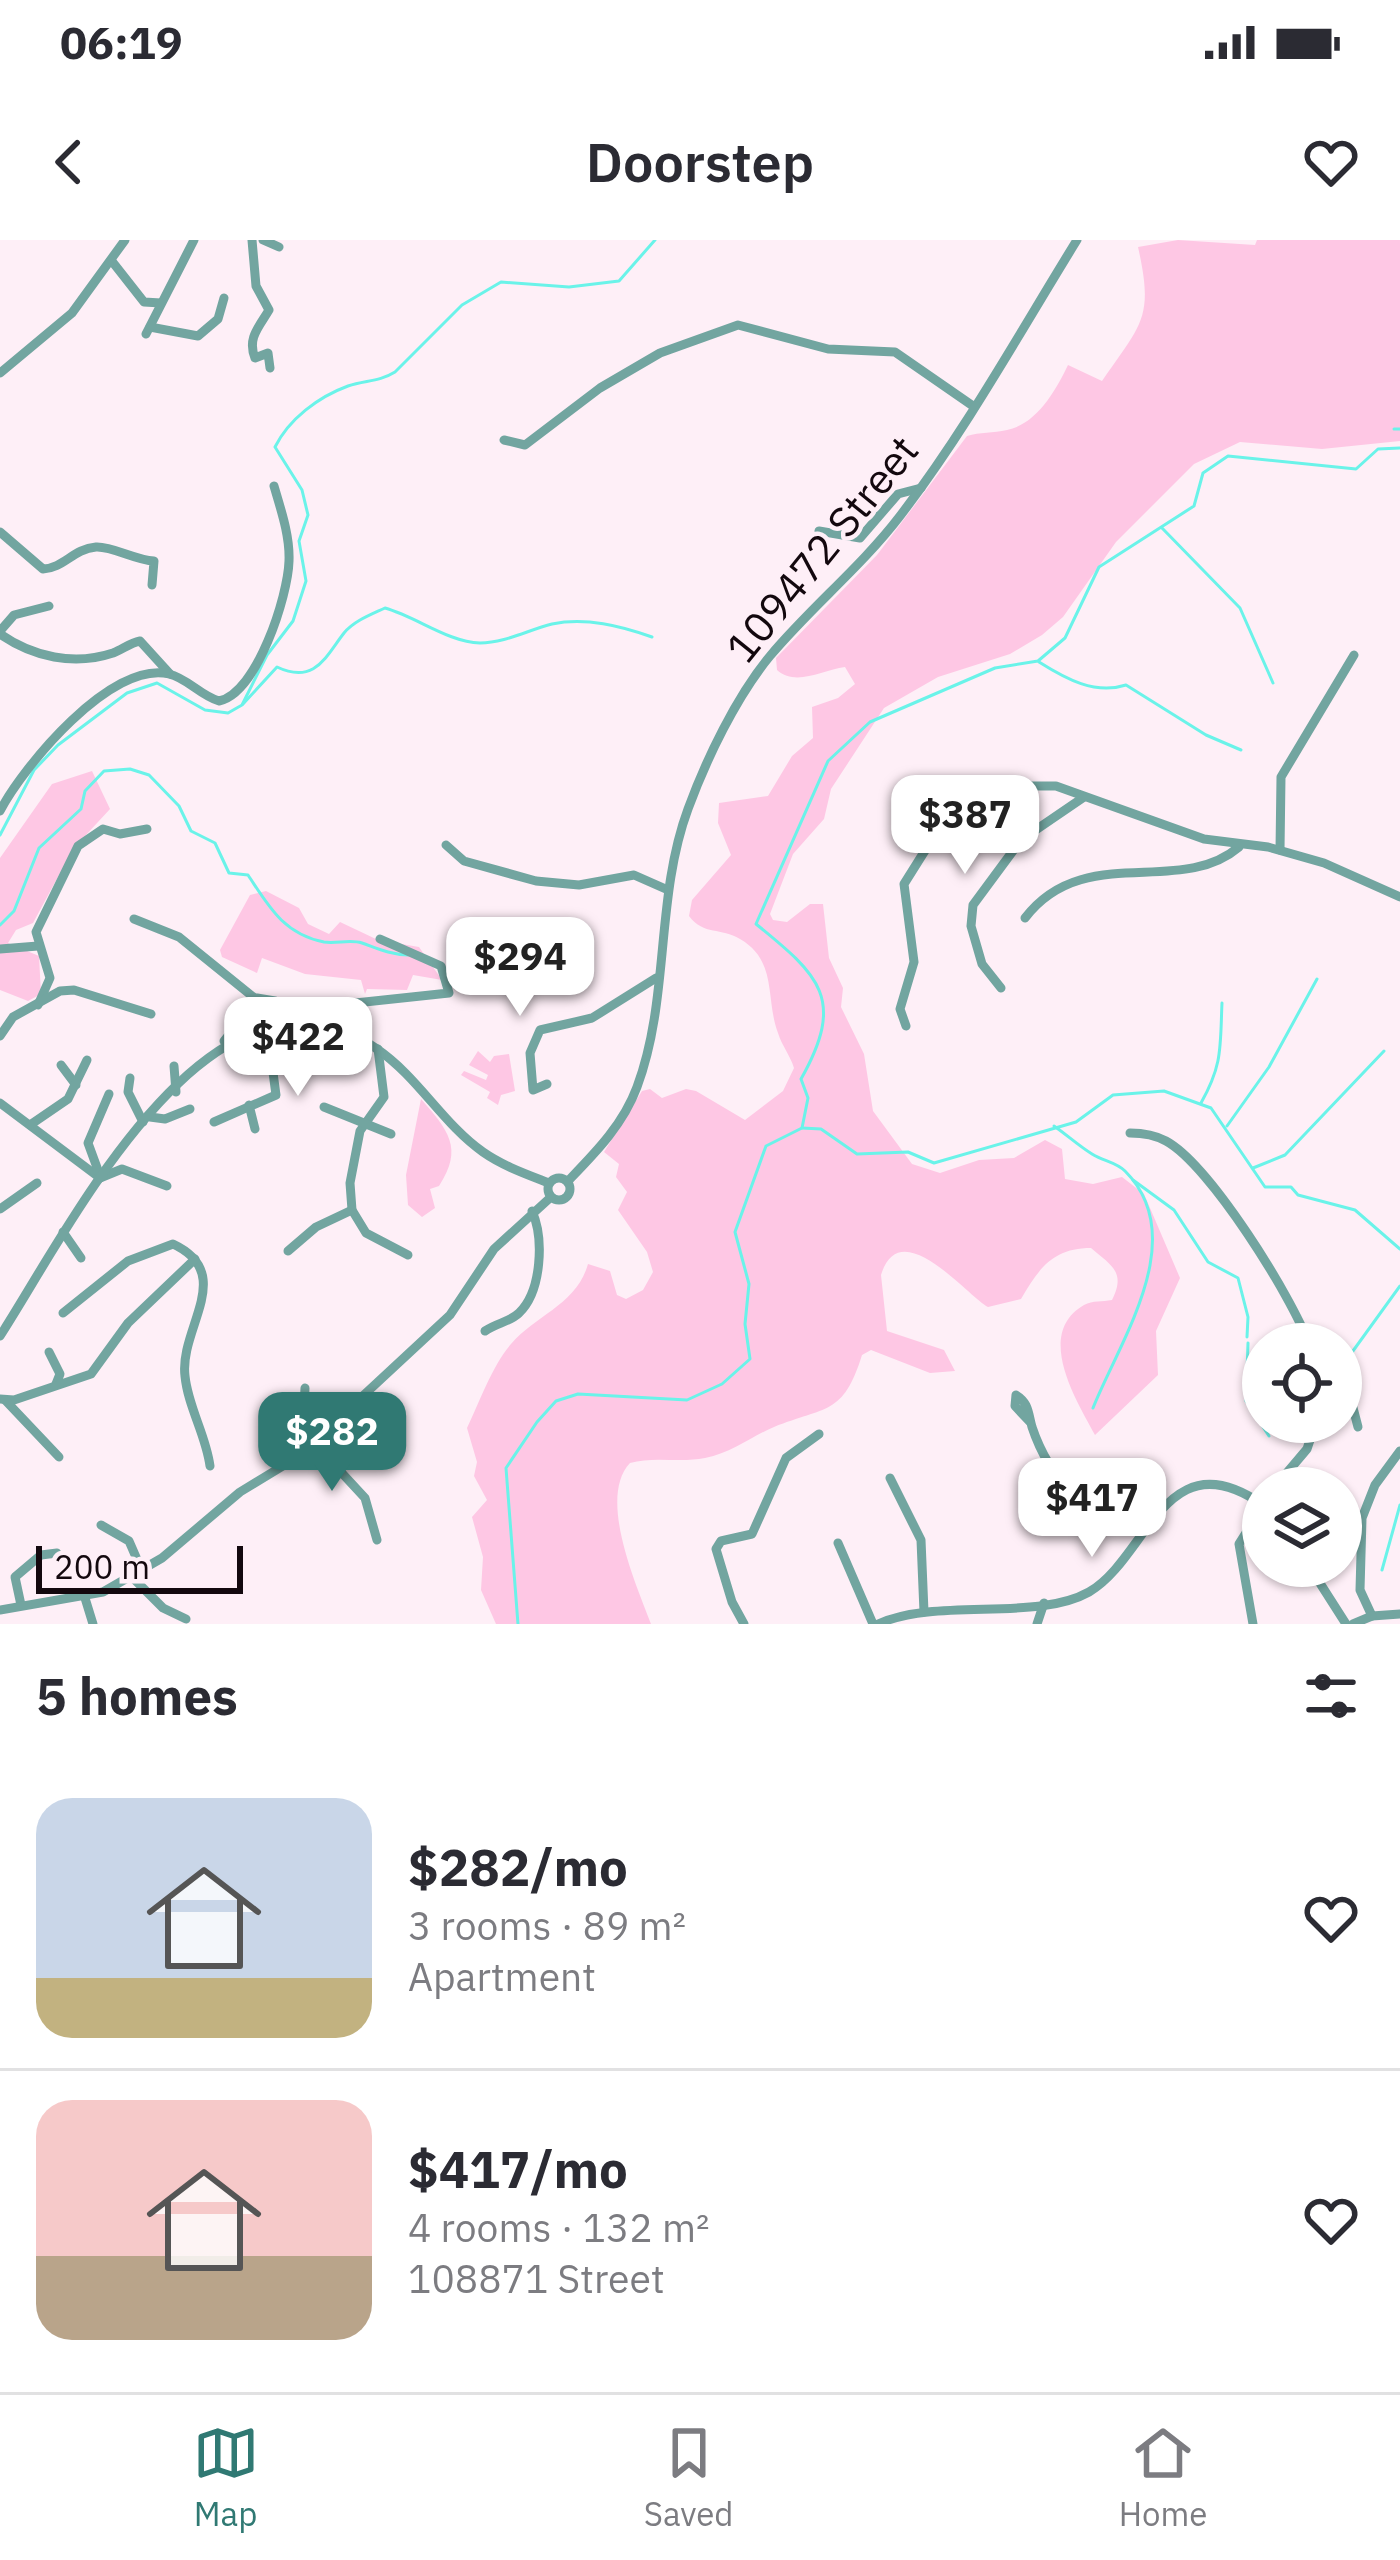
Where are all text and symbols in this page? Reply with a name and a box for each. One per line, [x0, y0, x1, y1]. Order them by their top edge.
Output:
text: 06:19 [60, 13, 183, 71]
text: Doorstep [586, 127, 814, 197]
icon: back [36, 129, 102, 195]
icon: heart [1298, 129, 1364, 195]
street label: 109472 Street [713, 424, 930, 673]
pin: $387 [894, 775, 1036, 877]
text: $387 [918, 788, 1012, 839]
pin: $294 [449, 917, 591, 1019]
text: $294 [473, 930, 567, 981]
pin: $422 [227, 997, 369, 1099]
text: $422 [251, 1010, 345, 1061]
map controls [1242, 1323, 1362, 1587]
button: locate [1242, 1323, 1362, 1443]
pin: $282 [261, 1392, 403, 1494]
text: $282 [285, 1405, 379, 1456]
pin: $417 [1021, 1458, 1163, 1560]
button: layers [1242, 1467, 1362, 1587]
text: $417 [1045, 1471, 1139, 1522]
scale bar [36, 1540, 243, 1593]
text: 200 m [54, 1545, 150, 1588]
text: 5 homes [36, 1663, 238, 1729]
icon: filters [1298, 1663, 1364, 1729]
text: $282/mo [408, 1834, 628, 1900]
icon: home [132, 1846, 276, 1990]
icon: heart [1298, 1885, 1364, 1951]
text: 3 rooms · 89 m² [408, 1900, 686, 1951]
text: Apartment [408, 1951, 596, 2002]
text: $417/mo [408, 2136, 628, 2202]
icon: home [132, 2148, 276, 2292]
icon: heart [1298, 2187, 1364, 2253]
text: 4 rooms · 132 m² [408, 2202, 710, 2253]
text: 108871 Street [408, 2253, 665, 2304]
tab: Map [193, 2420, 259, 2535]
tab: Saved [644, 2420, 734, 2535]
tab: Home [1119, 2420, 1207, 2535]

